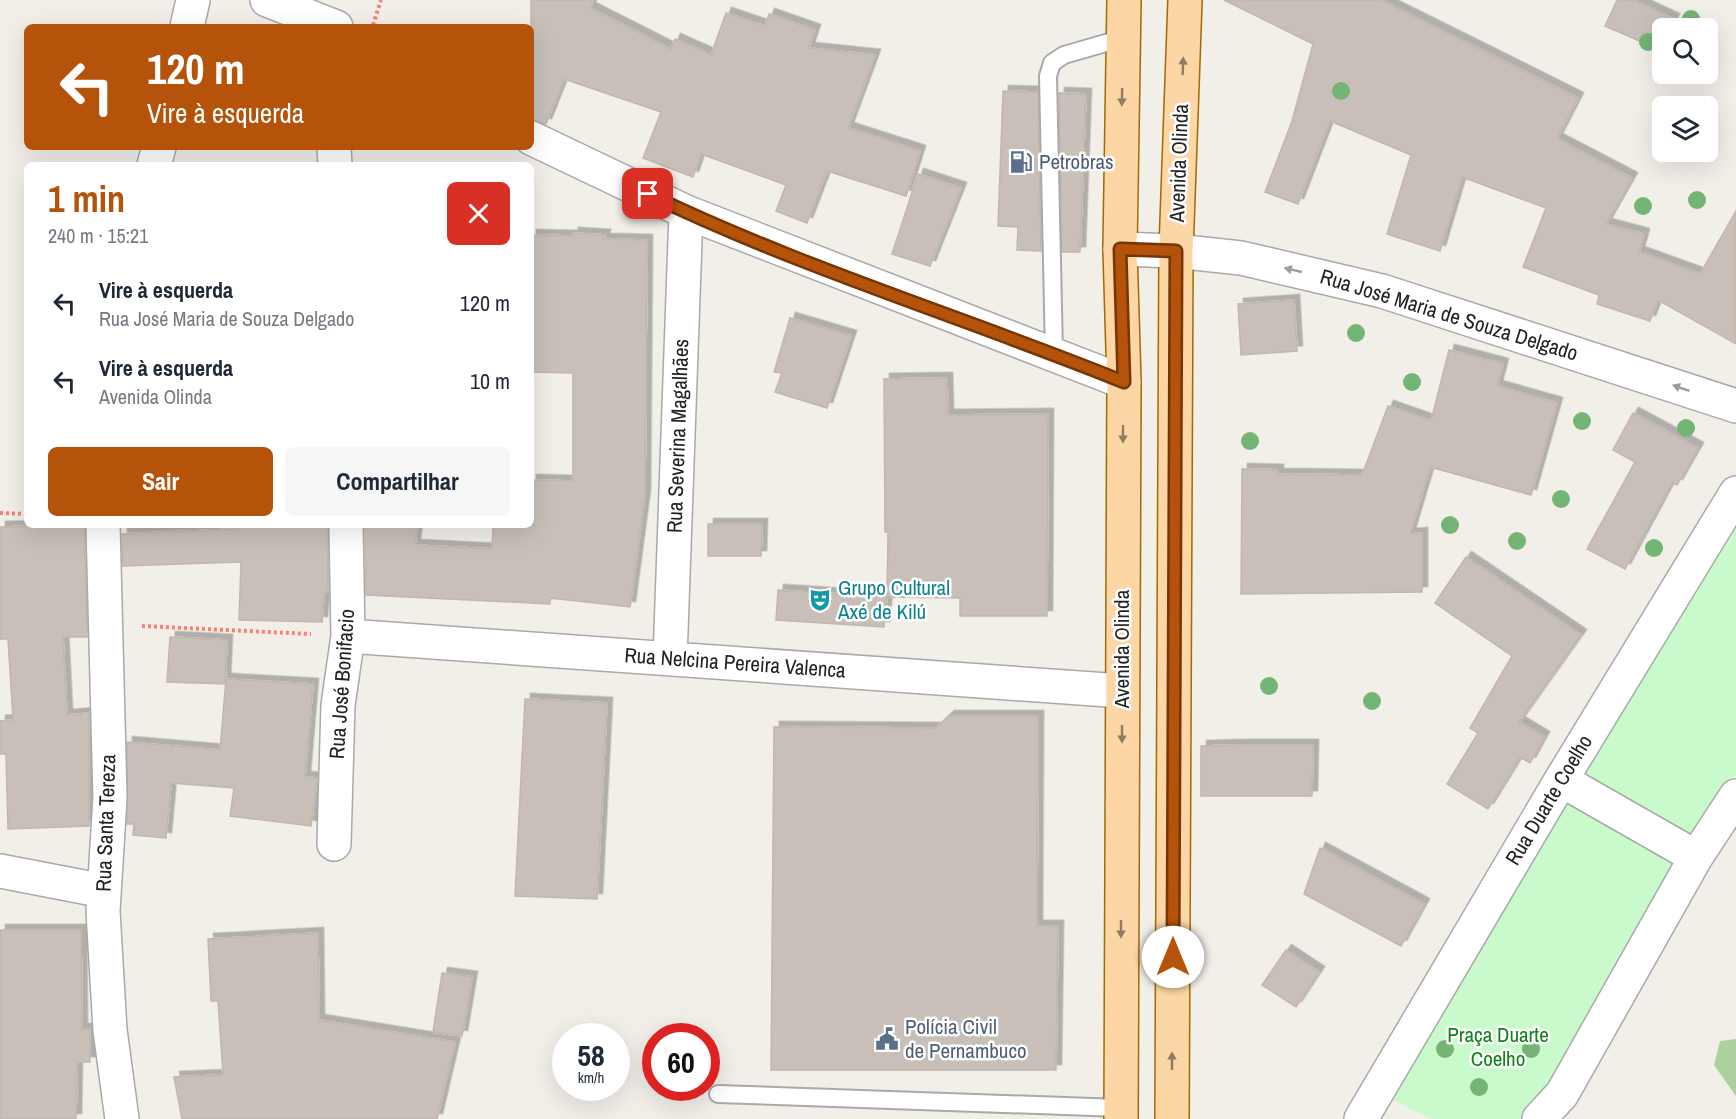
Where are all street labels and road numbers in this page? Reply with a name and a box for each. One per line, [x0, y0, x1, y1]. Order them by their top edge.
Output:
street label: Avenida Olinda [1162, 103, 1195, 224]
street label: Rua José Maria de Souza Delgado [1317, 261, 1582, 368]
street label: Rua Severina Magalhães [660, 338, 695, 534]
street label: Avenida Olinda [1107, 589, 1136, 709]
street label: Rua José Bonifacio [322, 608, 361, 760]
street label: Rua Nelcina Pereira Valenca [623, 640, 847, 685]
street label: Rua Duarte Coelho [1498, 729, 1599, 870]
street label: Rua Santa Tereza [89, 753, 122, 892]

